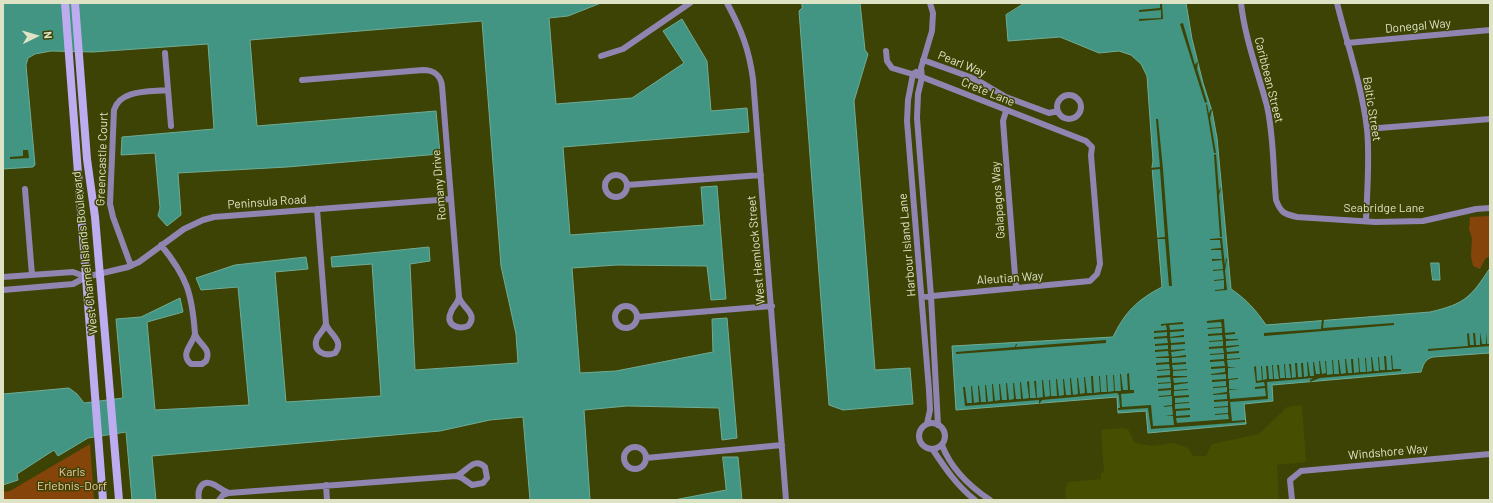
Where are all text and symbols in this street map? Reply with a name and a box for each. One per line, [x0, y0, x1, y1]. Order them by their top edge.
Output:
north arrow [16, 16, 56, 56]
street label: Donegal Way [1384, 16, 1452, 36]
text: N [42, 31, 55, 39]
street label: Caribbean Street [1251, 36, 1287, 124]
street label: Pearl Way [936, 48, 988, 80]
street label: Crete Lane [959, 75, 1017, 109]
street label: Baltic Street [1360, 76, 1384, 142]
street label: Greencastle Court [93, 112, 111, 206]
street label: Romany Drive [429, 149, 449, 221]
street label: Galapagos Way [988, 161, 1008, 239]
street label: West Channel Islands Boulevard [69, 171, 101, 335]
street label: Peninsula Road [227, 192, 307, 212]
street label: Harbour Island Lane [895, 193, 919, 297]
street label: West Hemlock Street [744, 195, 768, 305]
street label: Seabridge Lane [1344, 201, 1424, 215]
street label: Aleutian Way [976, 268, 1044, 288]
street label: Windshore Way [1348, 441, 1428, 463]
park label: Karls Erlebnis-Dorf [37, 465, 107, 493]

